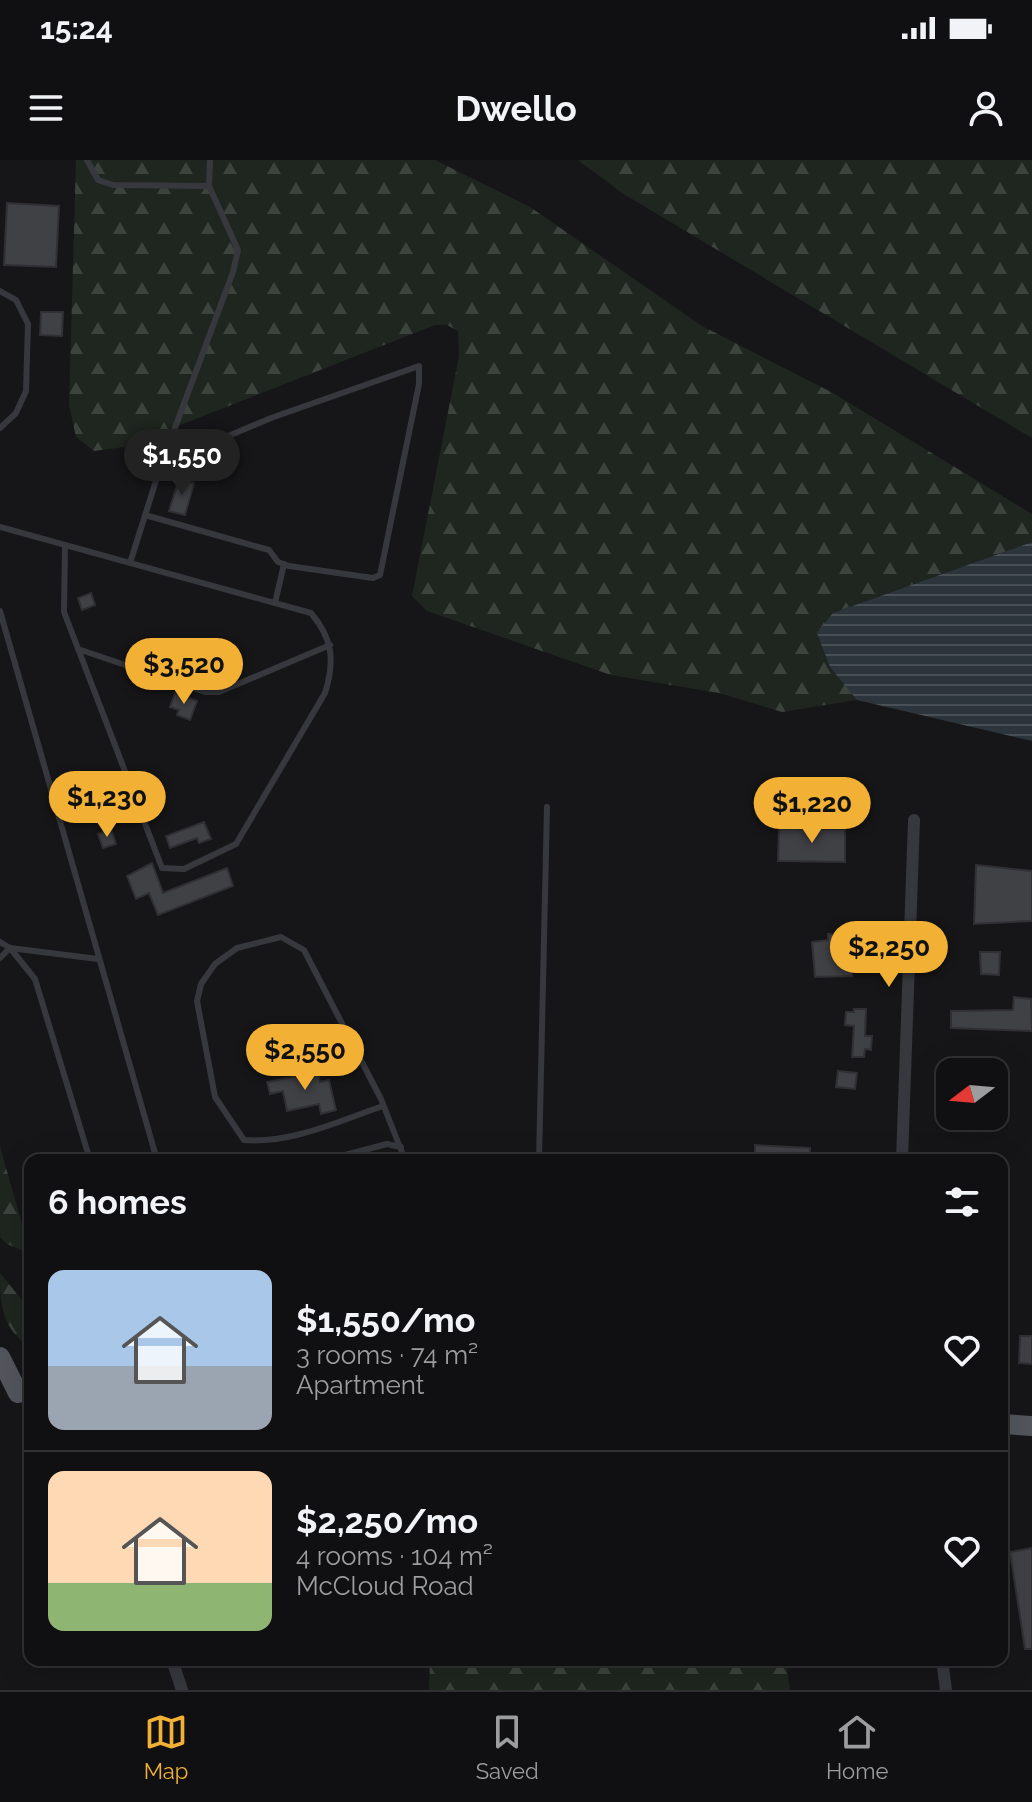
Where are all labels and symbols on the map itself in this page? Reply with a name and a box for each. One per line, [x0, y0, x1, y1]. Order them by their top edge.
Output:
pin: $1,550 [117, 429, 247, 497]
pin: $3,520 [119, 638, 249, 706]
pin: $1,230 [42, 771, 172, 839]
pin: $1,220 [747, 777, 877, 845]
pin: $2,250 [824, 921, 954, 989]
pin: $2,550 [240, 1024, 370, 1092]
north arrow [936, 1058, 1008, 1130]

